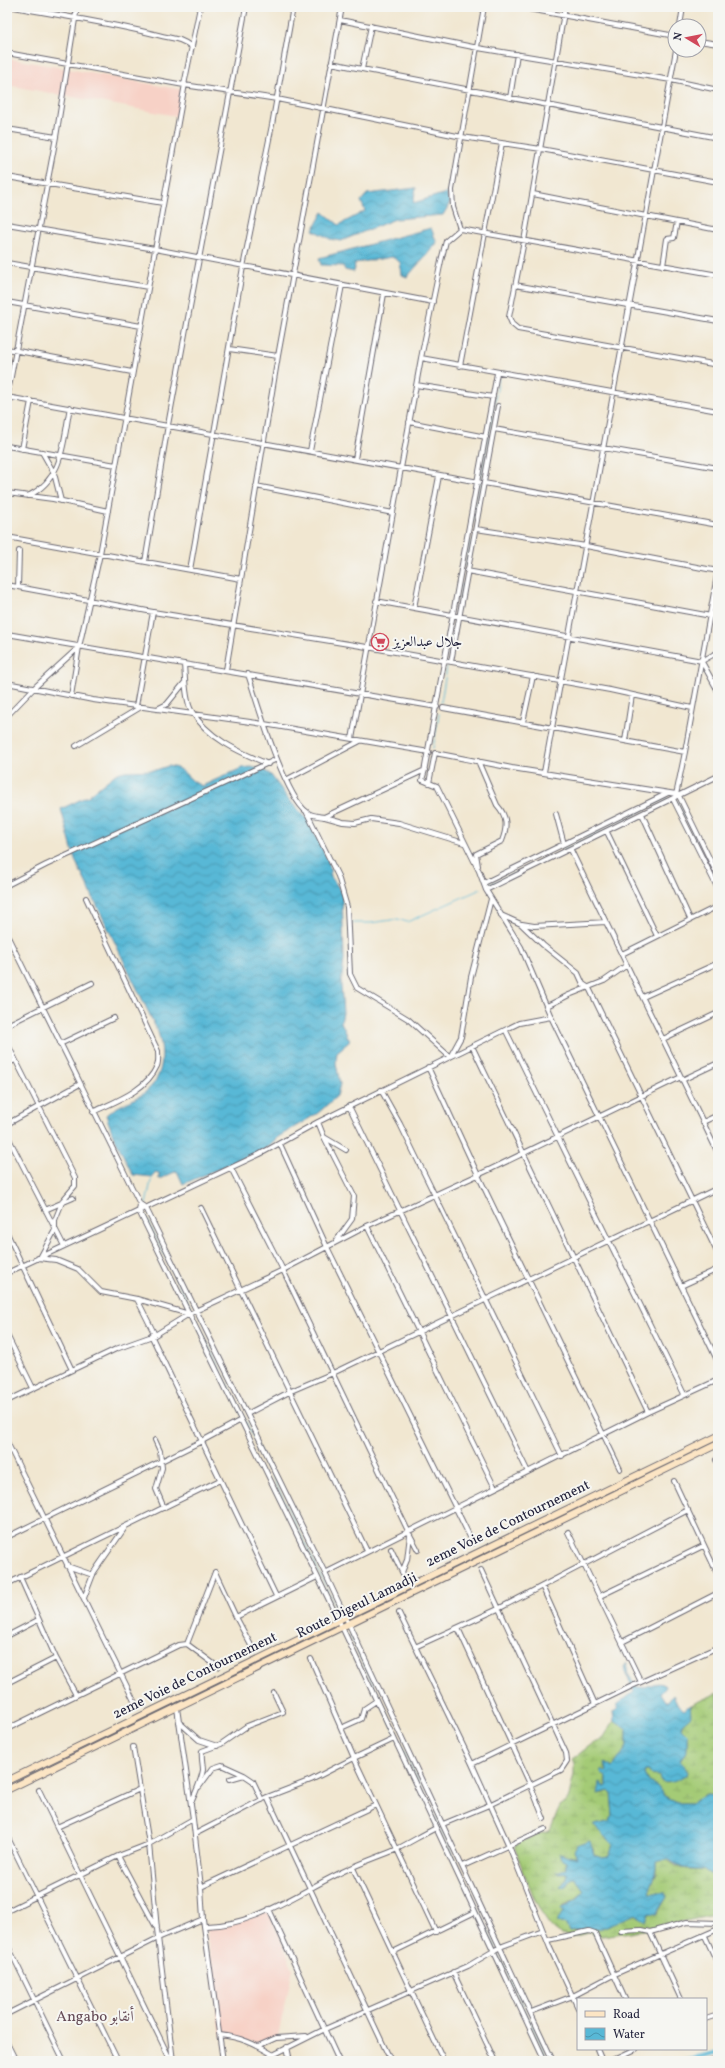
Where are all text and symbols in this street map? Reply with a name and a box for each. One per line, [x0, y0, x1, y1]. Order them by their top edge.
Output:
north arrow [667, 18, 707, 58]
text: N [671, 31, 687, 42]
supermarket icon: جلال عبدالعزيز [370, 632, 390, 652]
place label: جلال عبدالعزيز [391, 633, 462, 652]
street label: 2eme Voie de Contournement [423, 1476, 593, 1572]
street label: Route Digeul Lamadji [293, 1568, 421, 1644]
street label: 2eme Voie de Contournement [110, 1628, 280, 1724]
legend [577, 1998, 707, 2050]
district label: Angabo أنقابو [56, 2005, 134, 2028]
text: Road [613, 2007, 640, 2023]
text: Water [613, 2027, 645, 2043]

